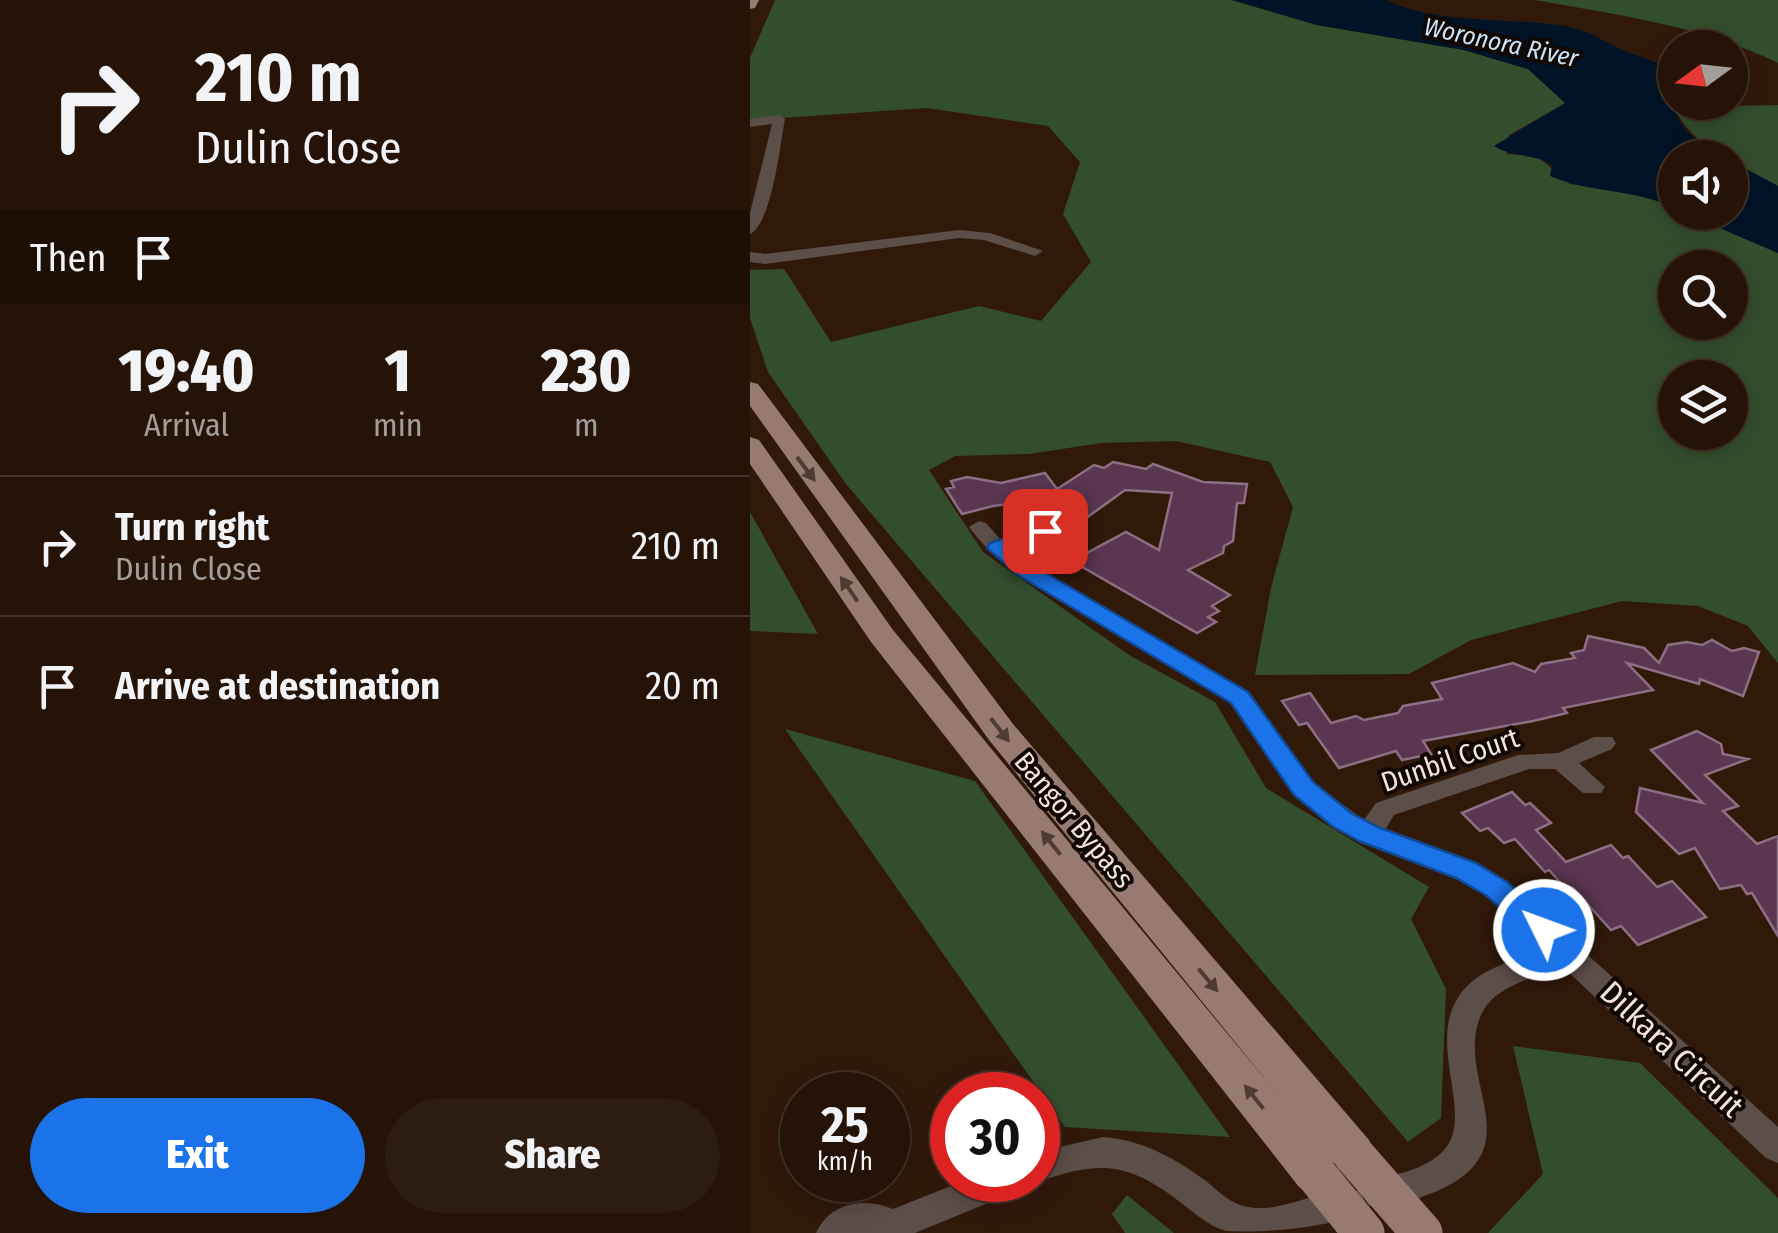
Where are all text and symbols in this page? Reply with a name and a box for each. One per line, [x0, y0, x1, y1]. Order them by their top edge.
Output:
water label: Woronora River [1421, 12, 1582, 74]
north arrow [1658, 30, 1748, 120]
map controls [1658, 30, 1748, 450]
text: 210 m [195, 36, 362, 120]
icon: right [30, 40, 160, 170]
text: Dulin Close [195, 121, 401, 175]
button: sound [1658, 140, 1748, 230]
icon: arrive [126, 230, 181, 285]
text: Then [30, 235, 106, 281]
button: search [1658, 250, 1748, 340]
text: 19:40 [119, 335, 254, 407]
text: 1 [385, 335, 411, 407]
text: 230 [541, 335, 631, 407]
button: layers [1658, 360, 1748, 450]
text: Arrival [144, 406, 229, 444]
text: min [373, 406, 423, 444]
text: m [574, 406, 599, 444]
one-way arrow [795, 456, 815, 482]
pin [1003, 489, 1088, 574]
text: Turn right [115, 504, 269, 550]
icon: arrive [1018, 504, 1073, 559]
icon: right [30, 519, 85, 574]
text: 210 m [631, 523, 720, 569]
text: Dulin Close [115, 550, 262, 588]
one-way arrow [841, 575, 859, 602]
icon: arrive [30, 659, 85, 714]
text: Arrive at destination [115, 663, 440, 709]
text: 20 m [645, 663, 720, 709]
one-way arrow [989, 717, 1009, 743]
street label: Dunbil Court [1377, 721, 1524, 799]
street label: Bangor Bypass [1008, 745, 1140, 895]
one-way arrow [1041, 830, 1062, 856]
position arrow [1492, 878, 1596, 982]
one-way arrow [1196, 967, 1218, 992]
street label: Dilkara Circuit [1593, 973, 1752, 1125]
speed limit sign: 30 [930, 1072, 1060, 1202]
one-way arrow [1244, 1084, 1265, 1110]
text: 25 [821, 1095, 869, 1155]
button: Exit [30, 1098, 365, 1213]
button: Share [385, 1098, 720, 1213]
text: km/h [817, 1147, 873, 1177]

